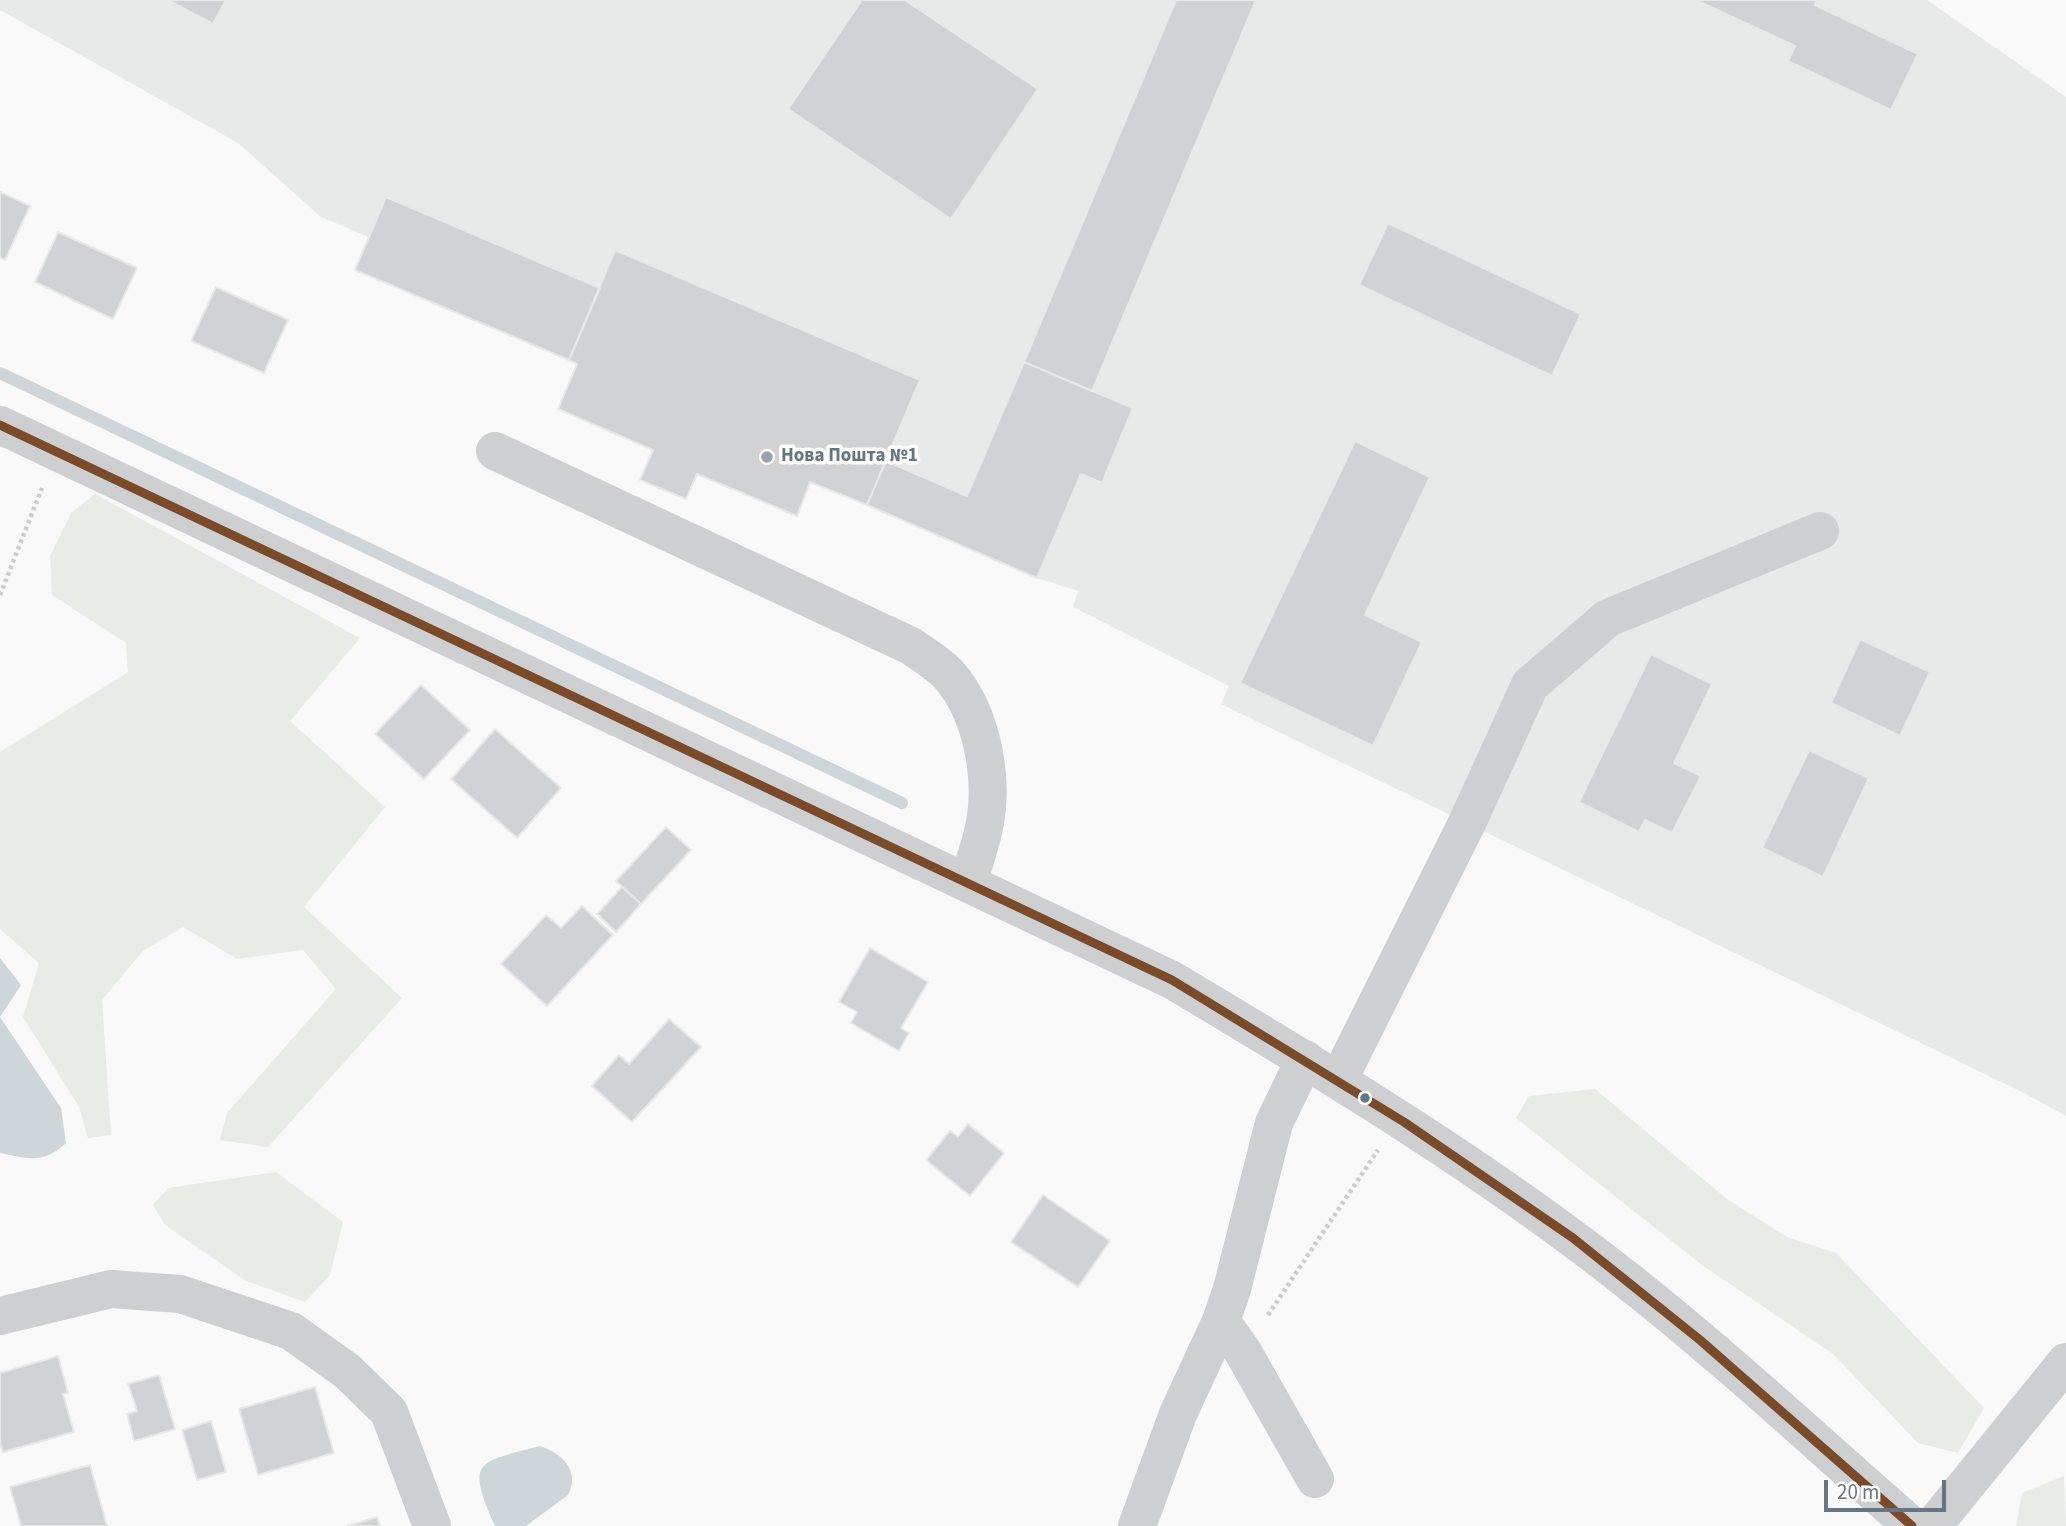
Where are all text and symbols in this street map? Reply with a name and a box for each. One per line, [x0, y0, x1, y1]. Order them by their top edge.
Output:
place label: Нова Пошта №1 [781, 446, 918, 468]
marker: Нова Пошта №1 [759, 449, 775, 465]
unlabelled marker [1358, 1091, 1372, 1105]
scale bar [1828, 1466, 1951, 1510]
text: 20 m [1837, 1477, 1879, 1507]

